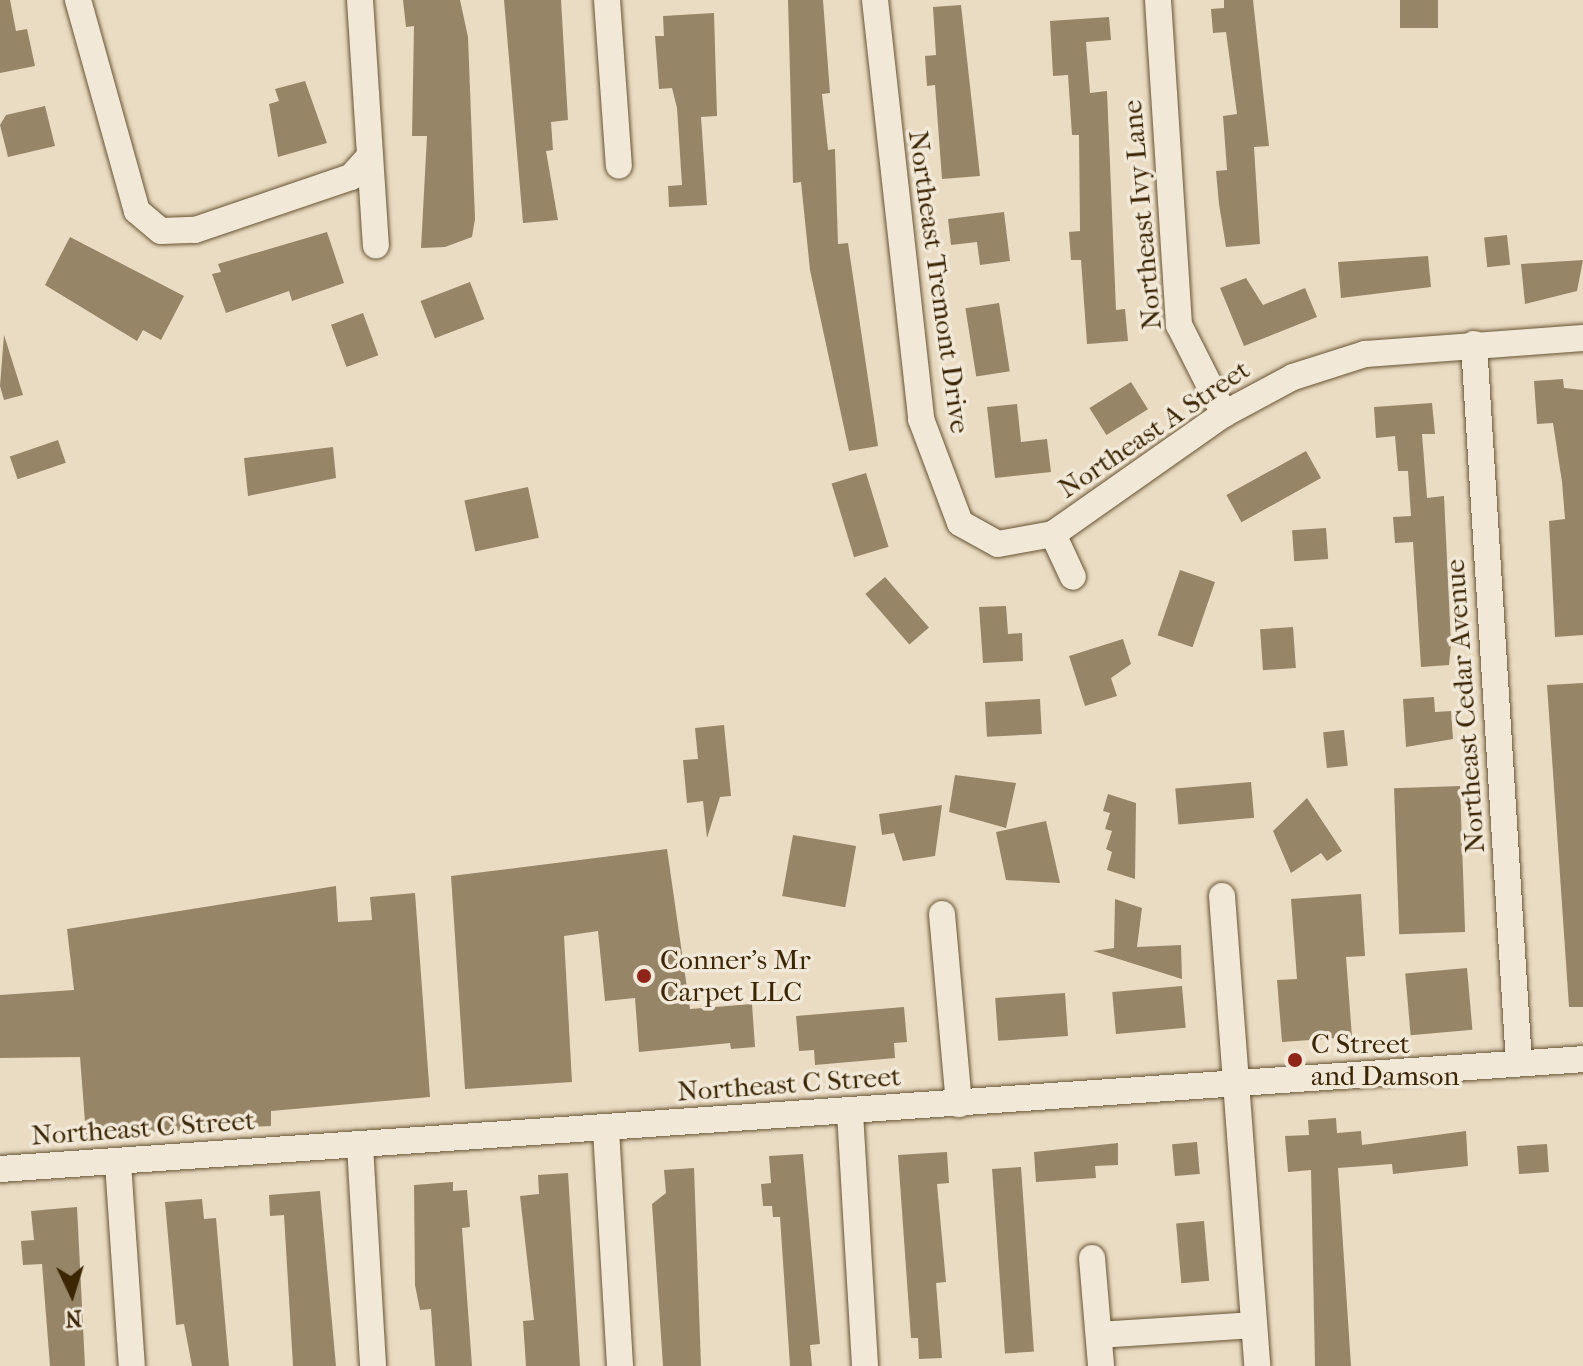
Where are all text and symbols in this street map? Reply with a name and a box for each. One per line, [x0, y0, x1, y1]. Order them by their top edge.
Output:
street label: Northeast Ivy Lane [1115, 99, 1169, 331]
street label: Northeast Tremont Drive [901, 128, 977, 436]
street label: Northeast A Street [1052, 353, 1256, 505]
street label: Northeast Cedar Avenue [1438, 558, 1492, 854]
place label: Conner's Mr Carpet LLC [660, 943, 811, 1009]
marker: Conner's Mr Carpet LLC [635, 967, 653, 985]
place label: C Street and Damson [1311, 1027, 1460, 1093]
marker: C Street and Damson [1286, 1051, 1304, 1069]
street label: Northeast C Street [676, 1059, 902, 1109]
street label: Northeast C Street [30, 1103, 256, 1153]
north arrow [32, 1254, 112, 1334]
text: N [64, 1304, 83, 1331]

